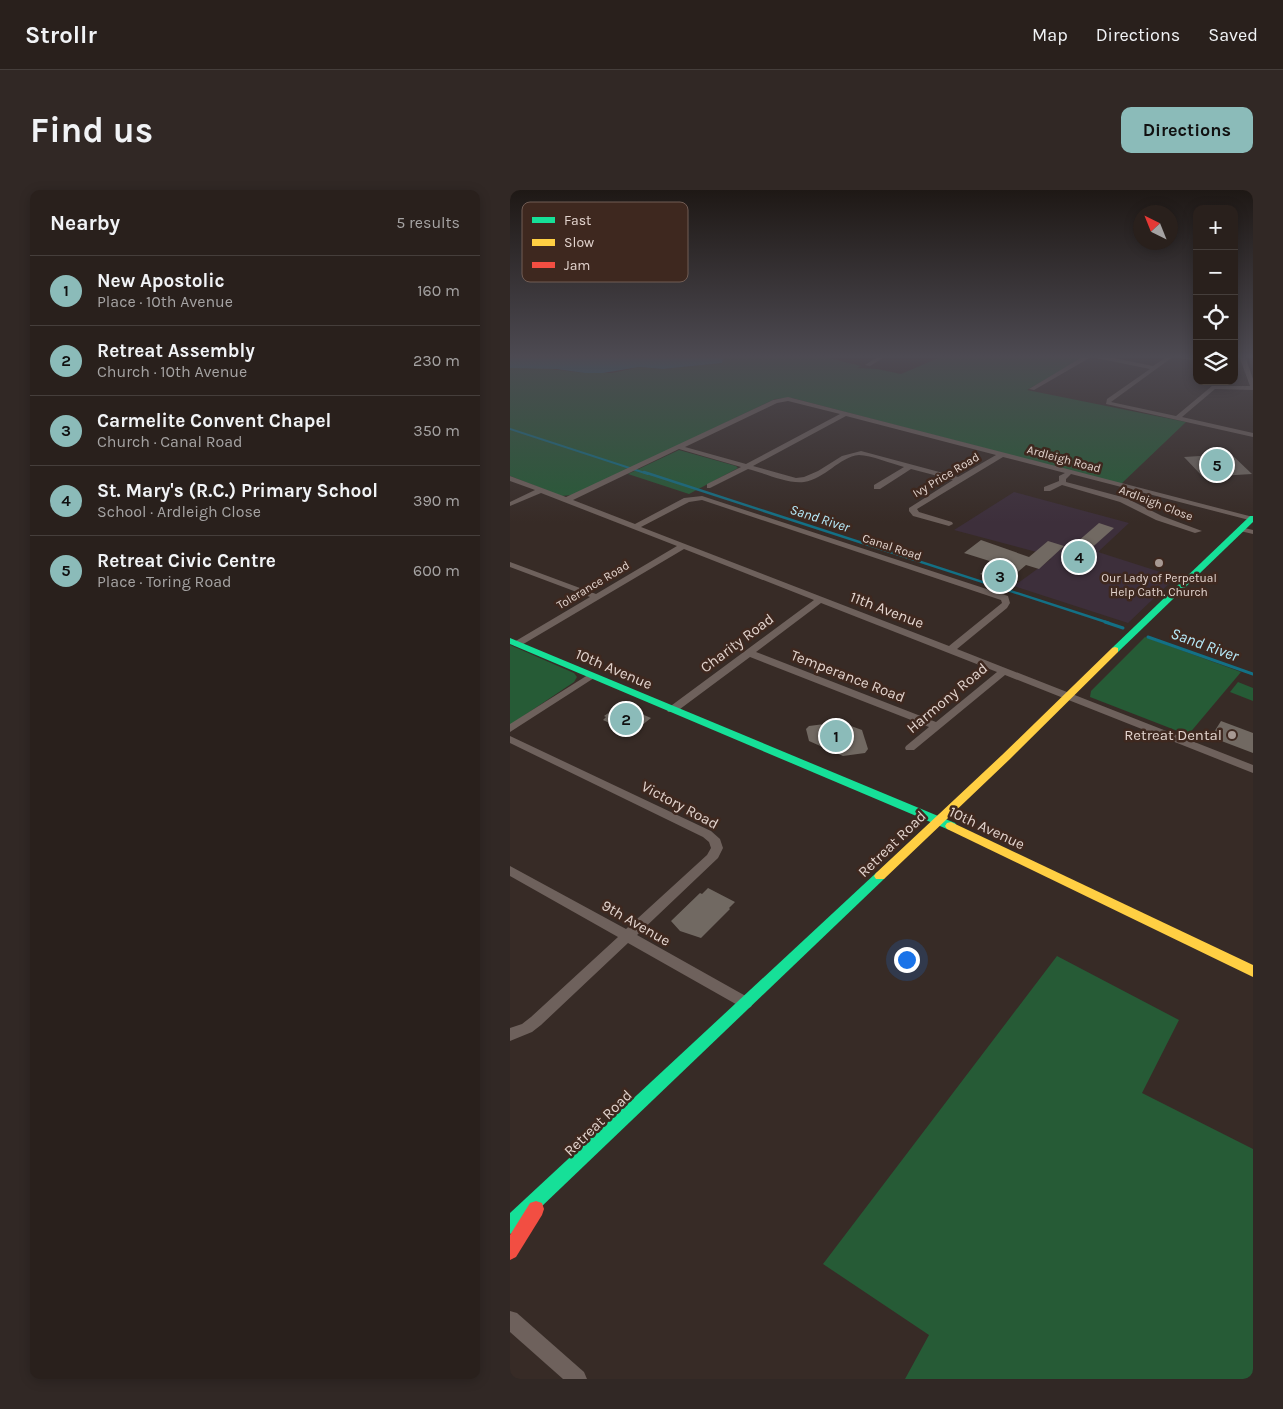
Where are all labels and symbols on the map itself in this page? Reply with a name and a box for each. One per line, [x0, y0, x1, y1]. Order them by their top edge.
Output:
legend [522, 202, 688, 282]
north arrow [1133, 205, 1178, 250]
text: Fast [564, 212, 591, 229]
text: Slow [564, 234, 594, 251]
text: Jam [564, 257, 590, 274]
street label: Ardleigh Road [1026, 442, 1102, 476]
pin: 5 [1201, 446, 1233, 484]
street label: Ivy Price Road [910, 450, 982, 500]
street label: Ardleigh Close [1117, 482, 1195, 524]
water label: Sand River [788, 501, 853, 536]
street label: Canal Road [861, 531, 923, 563]
pin: 4 [1063, 538, 1095, 576]
pin: 3 [984, 557, 1016, 595]
marker: Our Lady of Perpetual Help Cath. Church [1153, 557, 1165, 569]
street label: Tolerance Road [554, 558, 632, 612]
place label: Our Lady of Perpetual Help Cath. Church [1101, 571, 1217, 599]
street label: 11th Avenue [848, 588, 926, 632]
street label: Charity Road [697, 610, 777, 676]
water label: Sand River [1168, 623, 1242, 666]
street label: 10th Avenue [573, 645, 655, 693]
street label: Temperance Road [788, 646, 908, 706]
street label: Harmony Road [903, 659, 991, 737]
pin: 2 [610, 700, 642, 738]
pin: 1 [820, 717, 852, 755]
place label: Retreat Dental [1124, 726, 1222, 744]
marker: Retreat Dental [1226, 729, 1238, 741]
street label: Victory Road [638, 777, 722, 833]
street label: 10th Avenue [946, 803, 1028, 853]
street label: Retreat Road [854, 807, 930, 881]
street label: 9th Avenue [598, 896, 674, 950]
your location [894, 947, 920, 973]
street label: Retreat Road [560, 1086, 636, 1160]

